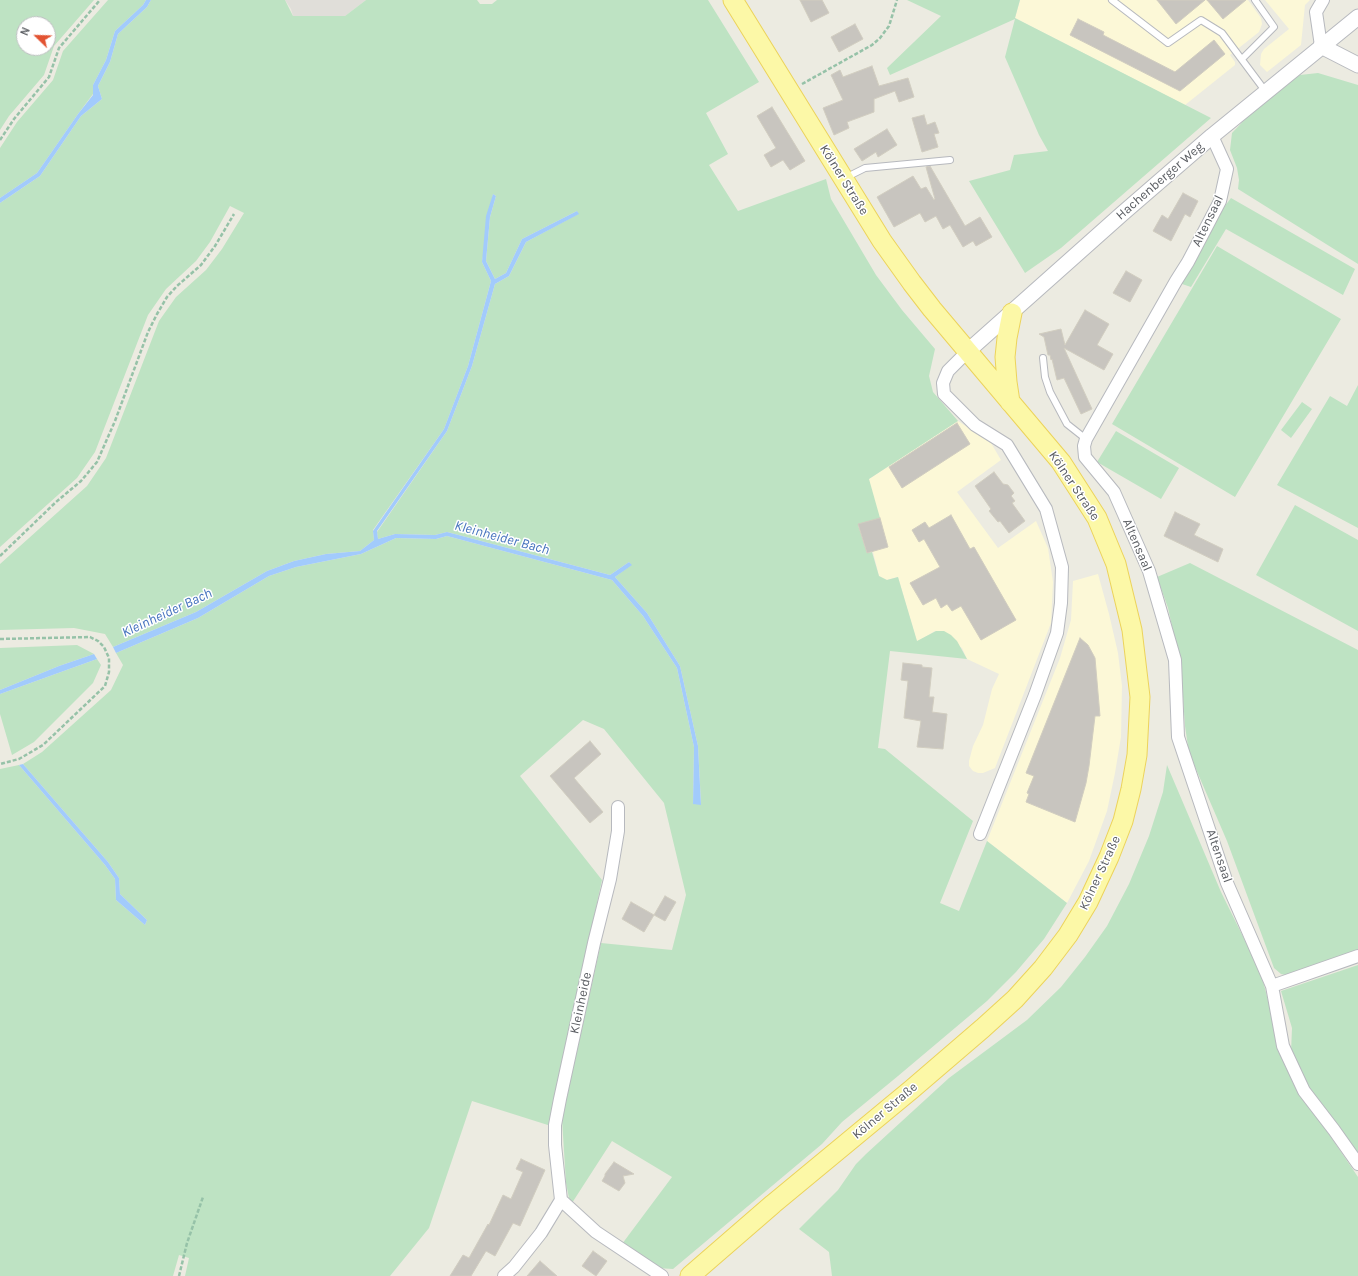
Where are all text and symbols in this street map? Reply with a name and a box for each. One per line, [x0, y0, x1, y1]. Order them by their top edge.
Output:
north arrow [16, 16, 56, 56]
text: N [18, 25, 33, 38]
street label: Hachenberger Weg [1113, 139, 1207, 223]
street label: Kölner Straße [816, 142, 872, 218]
street label: Altensaal [1189, 193, 1227, 249]
street label: Kölner Straße [1045, 448, 1103, 524]
street label: Altensaal [1119, 516, 1155, 574]
water label: Kleinheider Bach [453, 517, 551, 559]
water label: Kleinheider Bach [119, 585, 215, 641]
street label: Altensaal [1203, 827, 1235, 885]
street label: Kölner Straße [1076, 833, 1124, 913]
street label: Kleinheide [567, 971, 595, 1035]
street label: Kölner Straße [849, 1079, 921, 1143]

